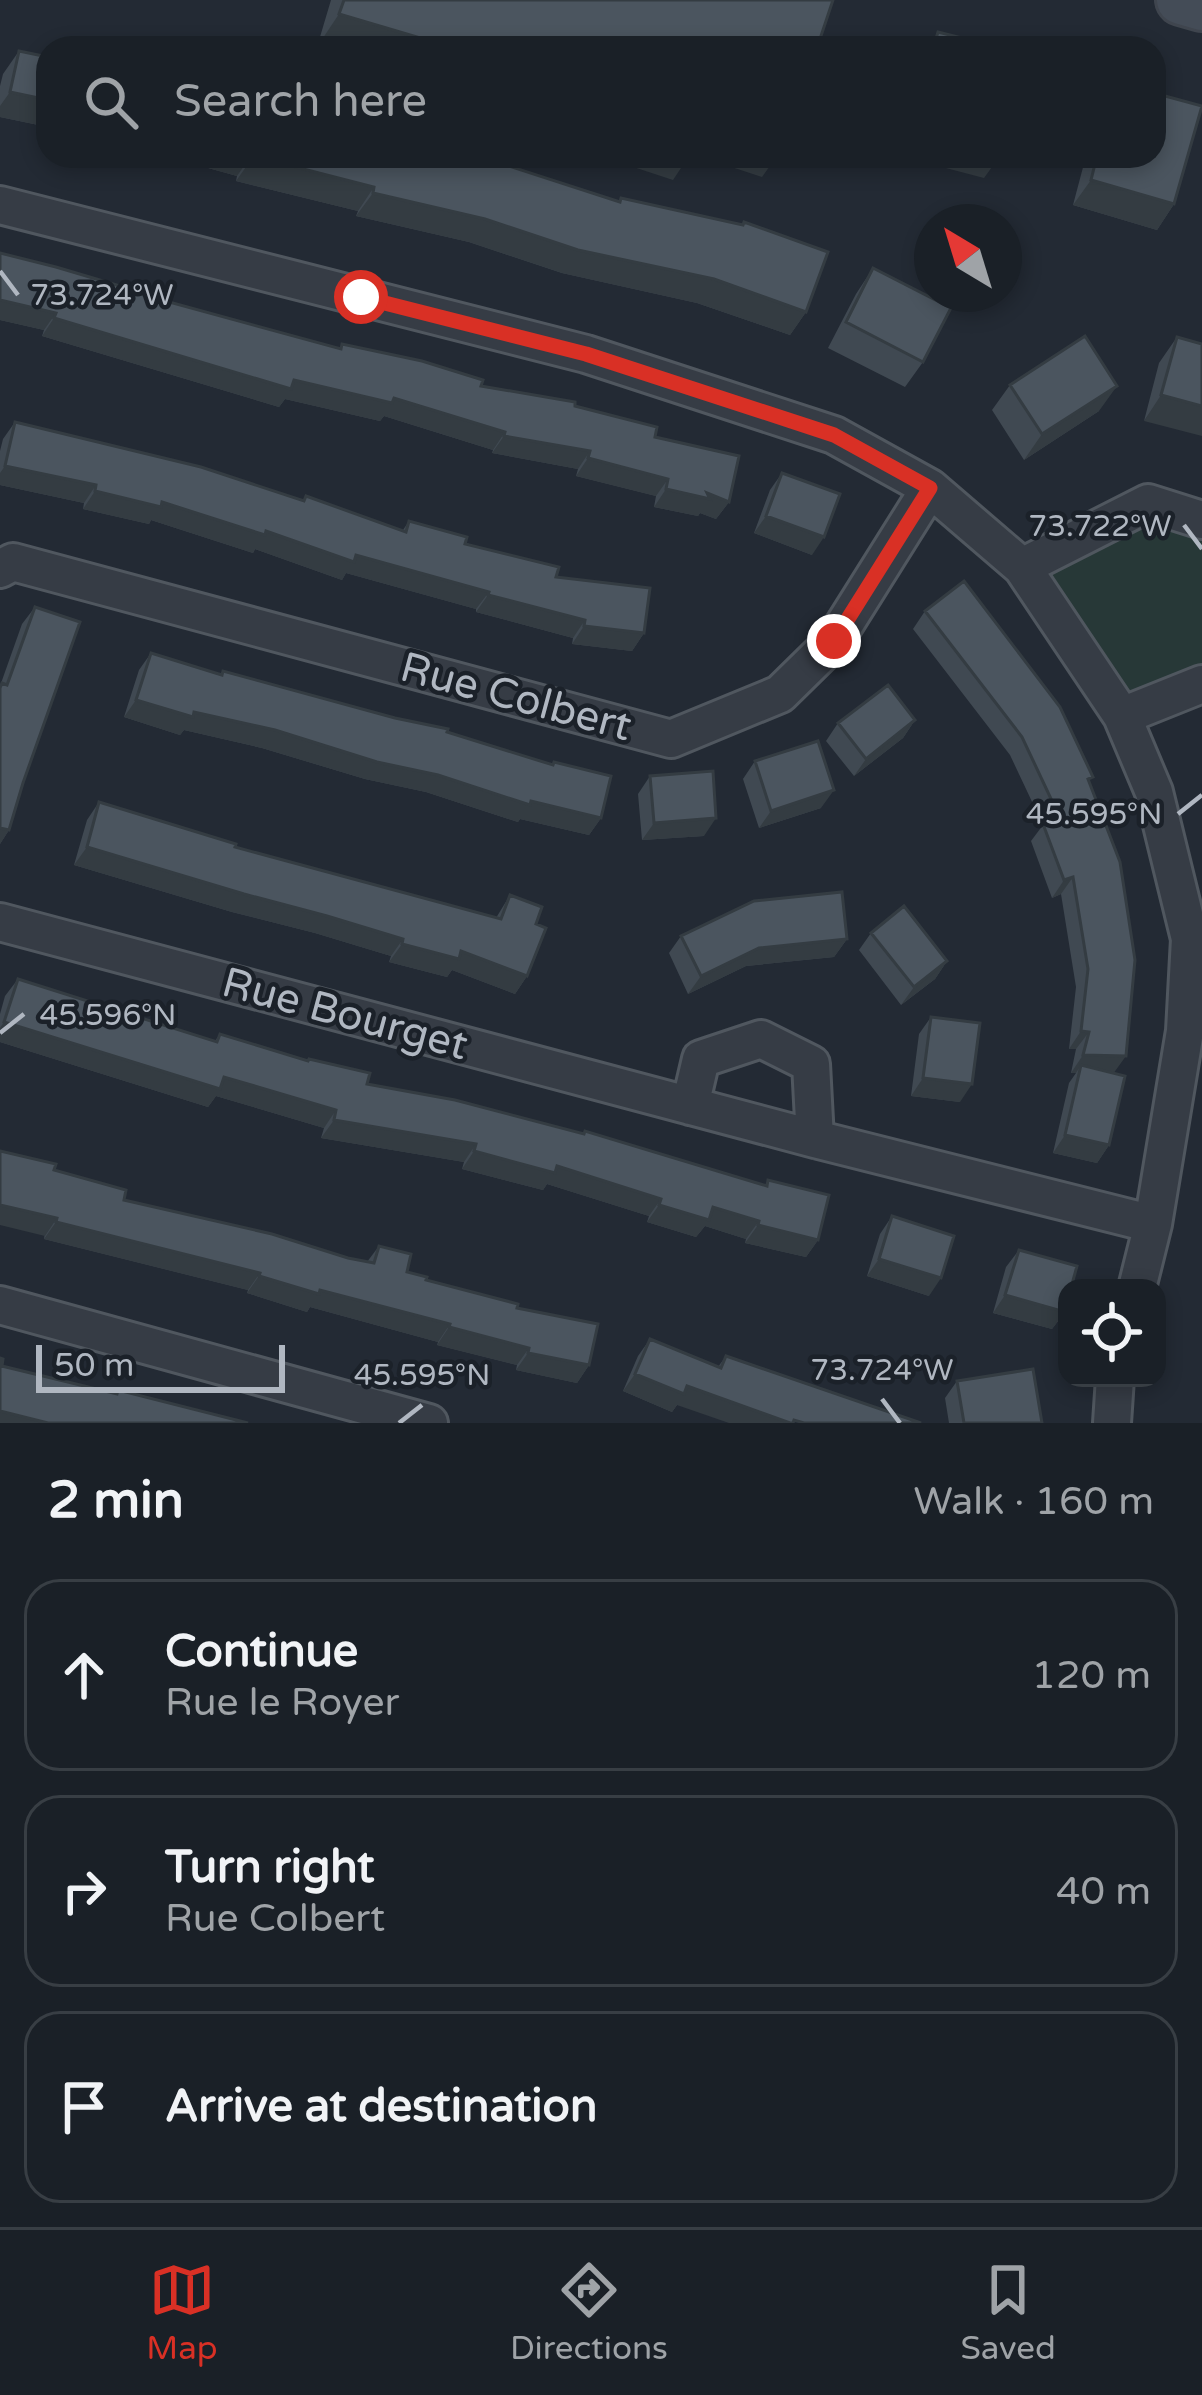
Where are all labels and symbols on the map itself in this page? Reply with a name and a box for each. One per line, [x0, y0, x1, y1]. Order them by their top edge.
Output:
north arrow [914, 204, 1022, 312]
route start [334, 270, 388, 324]
text: 73.724°W [30, 277, 174, 314]
text: 73.722°W [1028, 508, 1172, 545]
route end [807, 614, 861, 668]
street label: Rue Colbert [395, 642, 637, 752]
text: 45.595°N [1026, 796, 1162, 833]
street label: Rue Bourget [217, 957, 473, 1071]
text: 45.596°N [40, 997, 176, 1034]
scale bar [36, 1339, 285, 1392]
text: 73.724°W [810, 1352, 954, 1389]
text: 45.595°N [354, 1357, 490, 1394]

